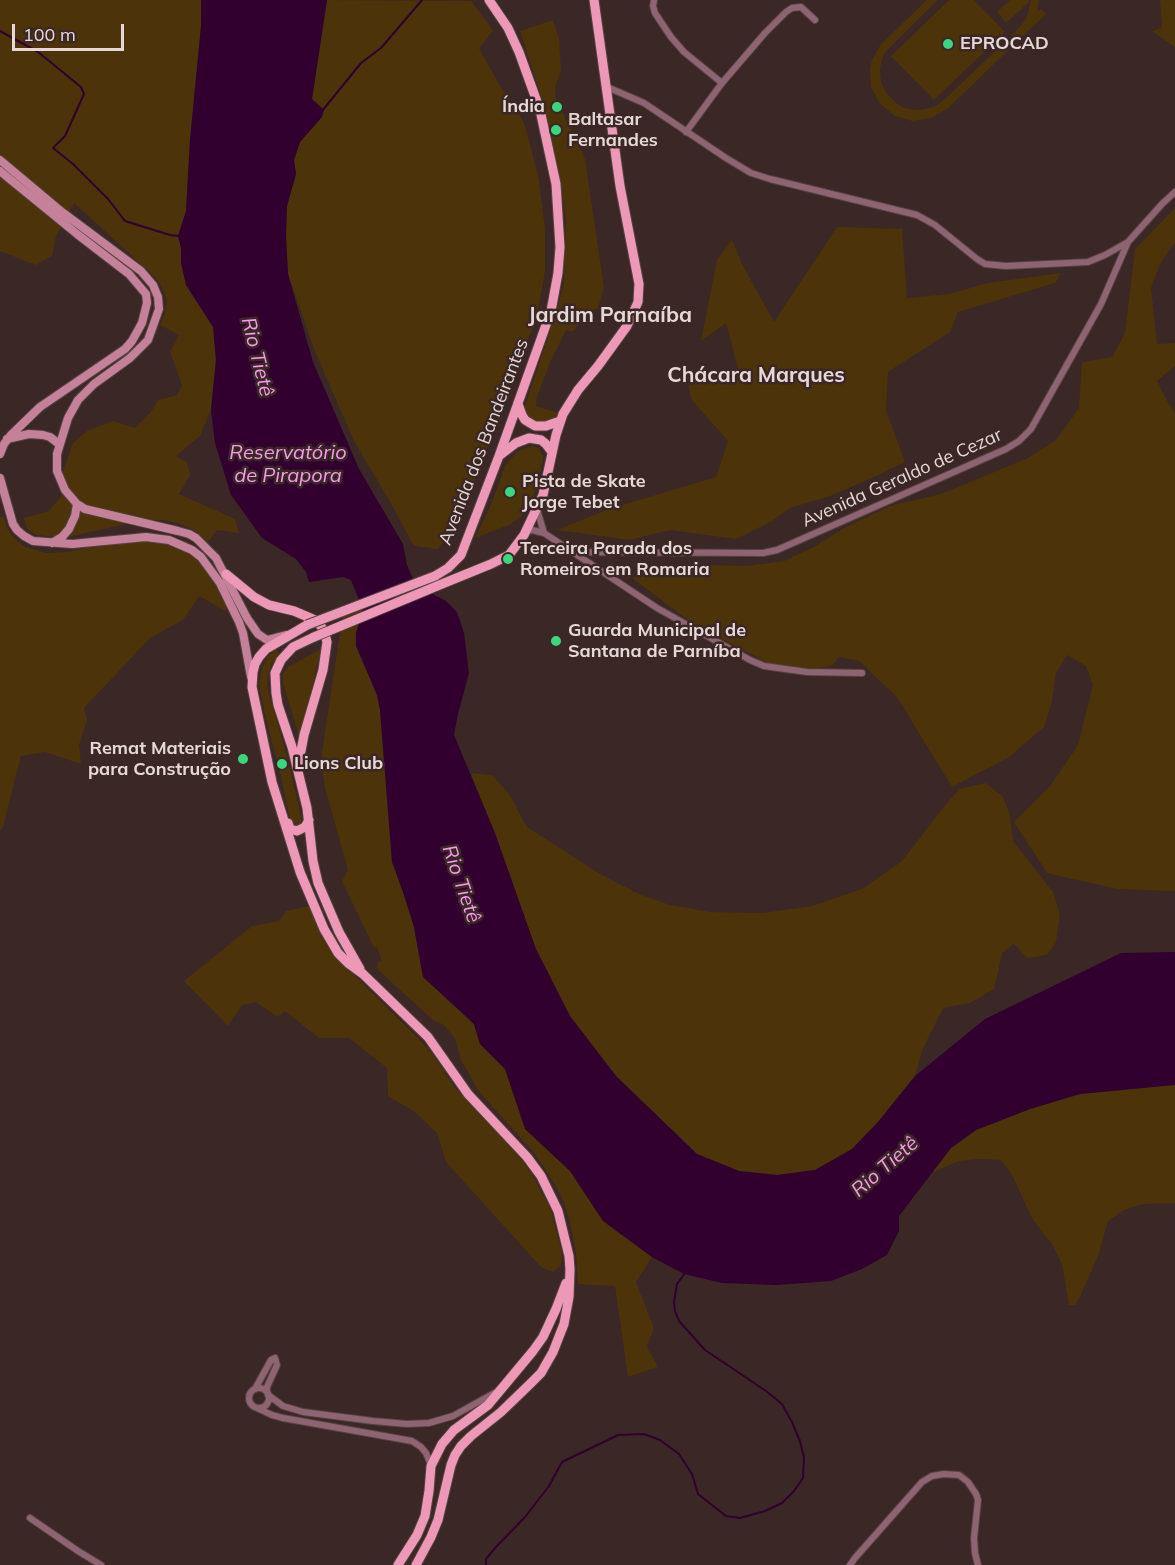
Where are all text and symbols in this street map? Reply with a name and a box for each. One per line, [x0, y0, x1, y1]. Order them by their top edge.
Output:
scale bar [15, 12, 128, 50]
text: 100 m [23, 23, 76, 46]
place label: EPROCAD [960, 33, 1049, 55]
marker: EPROCAD [941, 37, 955, 51]
place label: Índia [502, 96, 545, 118]
marker: Índia [550, 100, 564, 114]
place label: Baltasar Fernandes [568, 109, 658, 152]
marker: Baltasar Fernandes [549, 123, 563, 137]
district label: Jardim Parnaíba [528, 303, 692, 329]
water label: Rio Tietê [236, 315, 278, 399]
street label: Avenida dos Bandeirantes [435, 336, 533, 548]
district label: Chácara Marques [667, 363, 845, 389]
street label: Avenida Geraldo de Cezar [799, 424, 1005, 532]
water label: Reservatório de Pirapora [229, 441, 347, 488]
place label: Pista de Skate Jorge Tebet [522, 471, 646, 514]
marker: Pista de Skate Jorge Tebet [503, 485, 517, 499]
place label: Terceira Parada dos Romeiros em Romaria [520, 538, 710, 580]
marker: Terceira Parada dos Romeiros em Romaria [501, 552, 515, 566]
place label: Guarda Municipal de Santana de Parníba [568, 620, 746, 662]
marker: Guarda Municipal de Santana de Parníba [549, 634, 563, 648]
place label: Remat Materiais para Construção [88, 738, 231, 780]
marker: Remat Materiais para Construção [236, 752, 250, 766]
place label: Lions Club [294, 753, 383, 775]
marker: Lions Club [275, 757, 289, 771]
water label: Rio Tietê [437, 842, 485, 926]
water label: Rio Tietê [847, 1131, 923, 1203]

